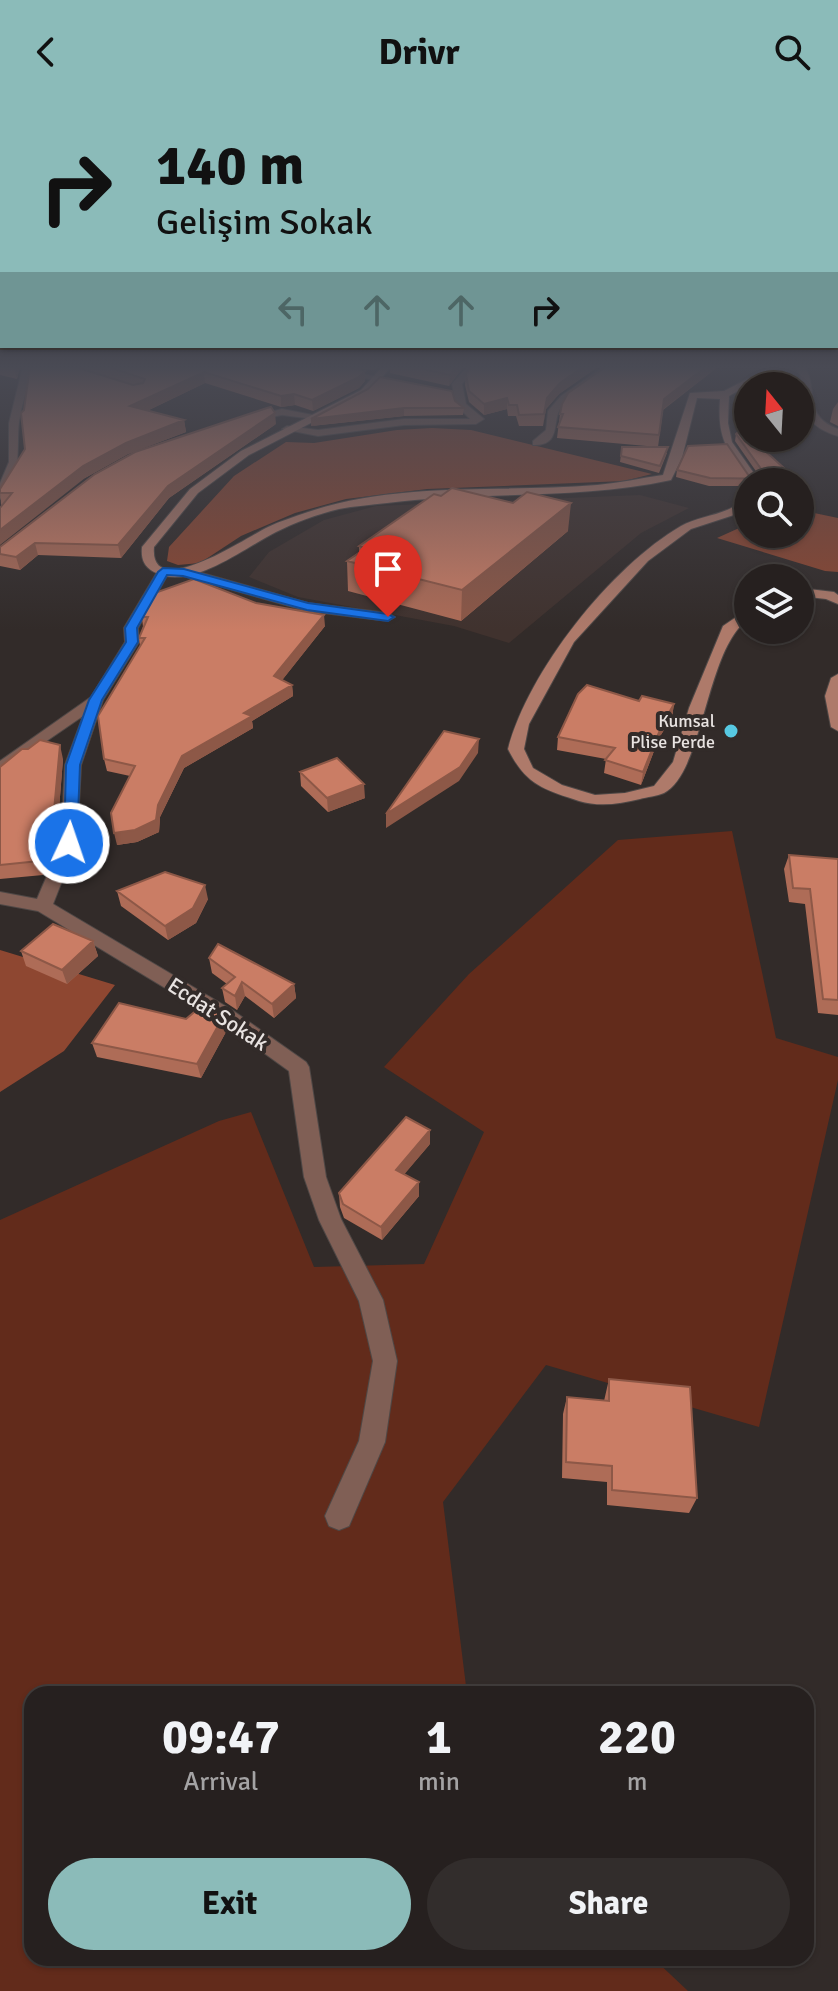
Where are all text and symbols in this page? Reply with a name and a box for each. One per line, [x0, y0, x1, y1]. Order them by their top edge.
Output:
icon: back [24, 30, 68, 74]
text: Drivr [378, 30, 460, 75]
icon: search [770, 30, 814, 74]
text: 140 m [156, 131, 304, 200]
icon: right [24, 136, 128, 240]
text: Gelişim Sokak [156, 200, 373, 245]
icon: left [271, 288, 315, 332]
icon: ahead [355, 288, 399, 332]
icon: ahead [439, 288, 483, 332]
icon: right [523, 288, 567, 332]
north arrow [734, 372, 814, 452]
map controls [734, 372, 814, 644]
button: search [734, 468, 814, 548]
pin [354, 535, 422, 617]
icon: arrive [366, 547, 410, 591]
button: layers [734, 564, 814, 644]
place label: Kumsal Plise Perde [630, 710, 715, 753]
marker: Kumsal Plise Perde [722, 722, 740, 740]
position arrow [27, 801, 111, 885]
street label: Ecdat Sokak [163, 971, 273, 1057]
text: 09:47 [162, 1708, 280, 1767]
text: 1 [426, 1708, 452, 1767]
text: 220 [598, 1708, 676, 1767]
text: Arrival [184, 1766, 258, 1798]
text: min [418, 1766, 460, 1798]
text: m [627, 1766, 647, 1798]
button: Exit [48, 1858, 411, 1950]
button: Share [427, 1858, 790, 1950]

